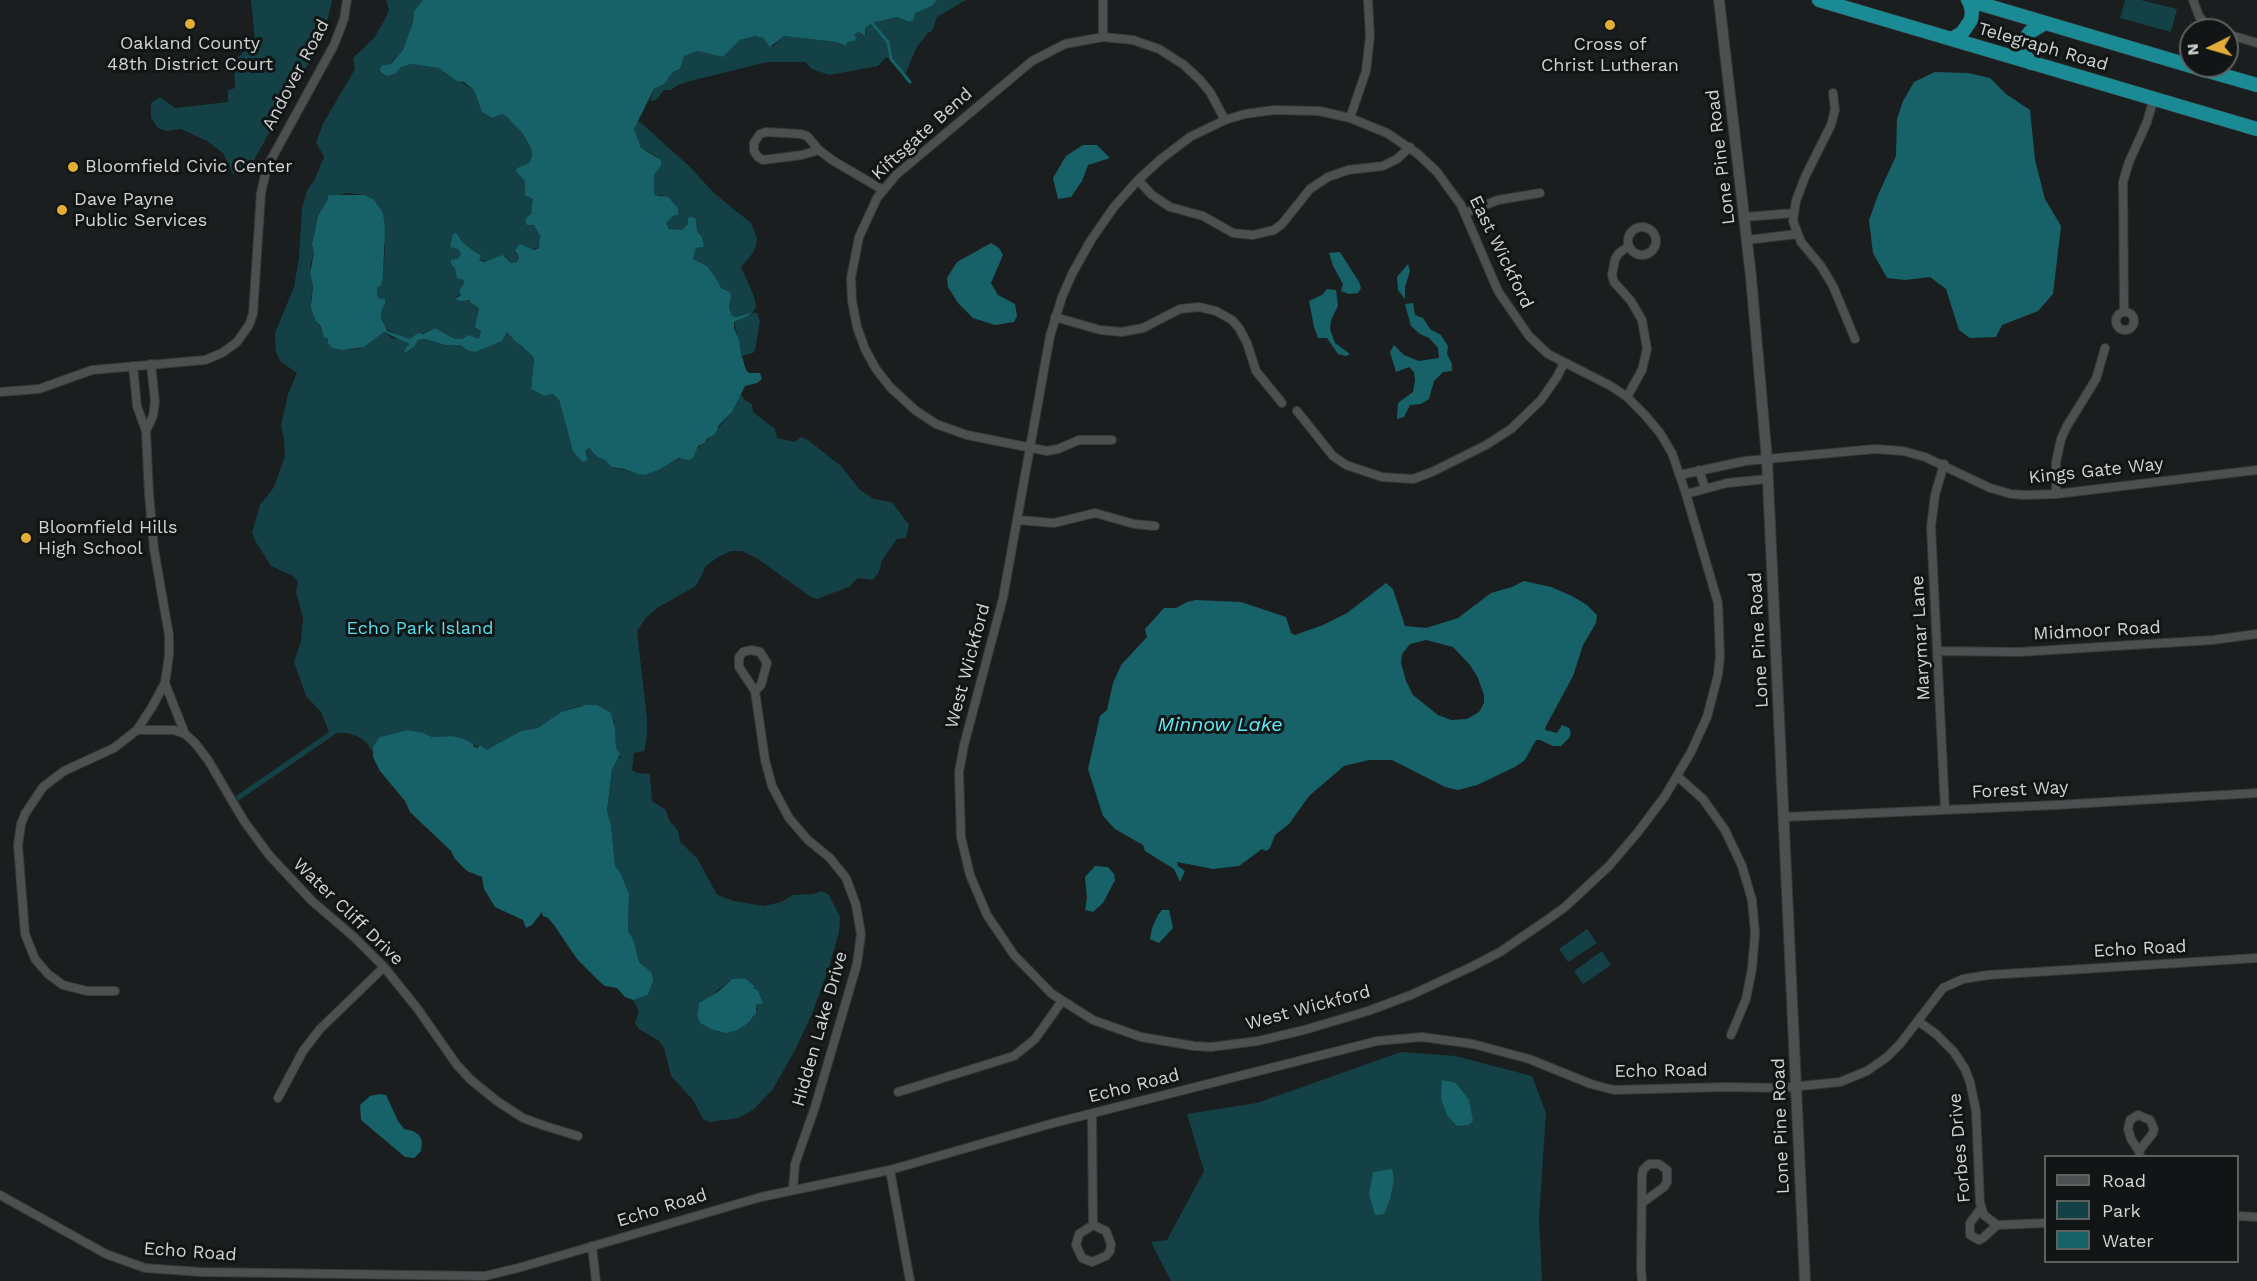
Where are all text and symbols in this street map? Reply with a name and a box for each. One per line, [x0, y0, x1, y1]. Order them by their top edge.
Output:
street label: Andover Road [258, 16, 334, 134]
marker: Oakland County 48th District Court [183, 17, 197, 31]
marker: Cross of Christ Lutheran [1603, 18, 1617, 32]
street label: Telegraph Road [1975, 18, 2111, 76]
north arrow [2179, 18, 2239, 78]
place label: Oakland County 48th District Court [107, 33, 273, 76]
place label: Cross of Christ Lutheran [1541, 34, 1679, 76]
text: N [2183, 43, 2203, 56]
street label: Kiftsgate Bend [867, 83, 977, 185]
street label: Lone Pine Road [1702, 88, 1740, 226]
place label: Bloomfield Civic Center [85, 156, 293, 178]
marker: Bloomfield Civic Center [66, 160, 80, 174]
place label: Dave Payne Public Services [74, 189, 207, 232]
street label: East Wickford [1464, 192, 1538, 312]
marker: Dave Payne Public Services [55, 203, 69, 217]
street label: Kings Gate Way [2028, 453, 2164, 489]
place label: Bloomfield Hills High School [38, 517, 178, 560]
marker: Bloomfield Hills High School [19, 531, 33, 545]
street label: Lone Pine Road [1745, 571, 1773, 709]
street label: Marymar Lane [1907, 575, 1935, 701]
street label: West Wickford [941, 601, 995, 731]
street label: Midmoor Road [2033, 617, 2161, 645]
park label: Echo Park Island [347, 618, 493, 640]
water label: Minnow Lake [1157, 713, 1283, 737]
street label: Forest Way [1971, 777, 2069, 803]
street label: Water Cliff Drive [288, 854, 408, 970]
street label: Echo Road [2093, 936, 2187, 962]
street label: Hidden Lake Drive [788, 949, 852, 1109]
street label: West Wickford [1243, 981, 1373, 1035]
street label: Lone Pine Road [1768, 1057, 1794, 1195]
street label: Echo Road [1614, 1059, 1708, 1083]
street label: Echo Road [1086, 1064, 1182, 1108]
street label: Forbes Drive [1944, 1092, 1976, 1204]
legend [2044, 1155, 2239, 1263]
text: Road [2102, 1170, 2146, 1191]
street label: Echo Road [614, 1184, 710, 1232]
text: Park [2102, 1200, 2141, 1221]
text: Water [2102, 1230, 2154, 1251]
street label: Echo Road [143, 1238, 237, 1266]

